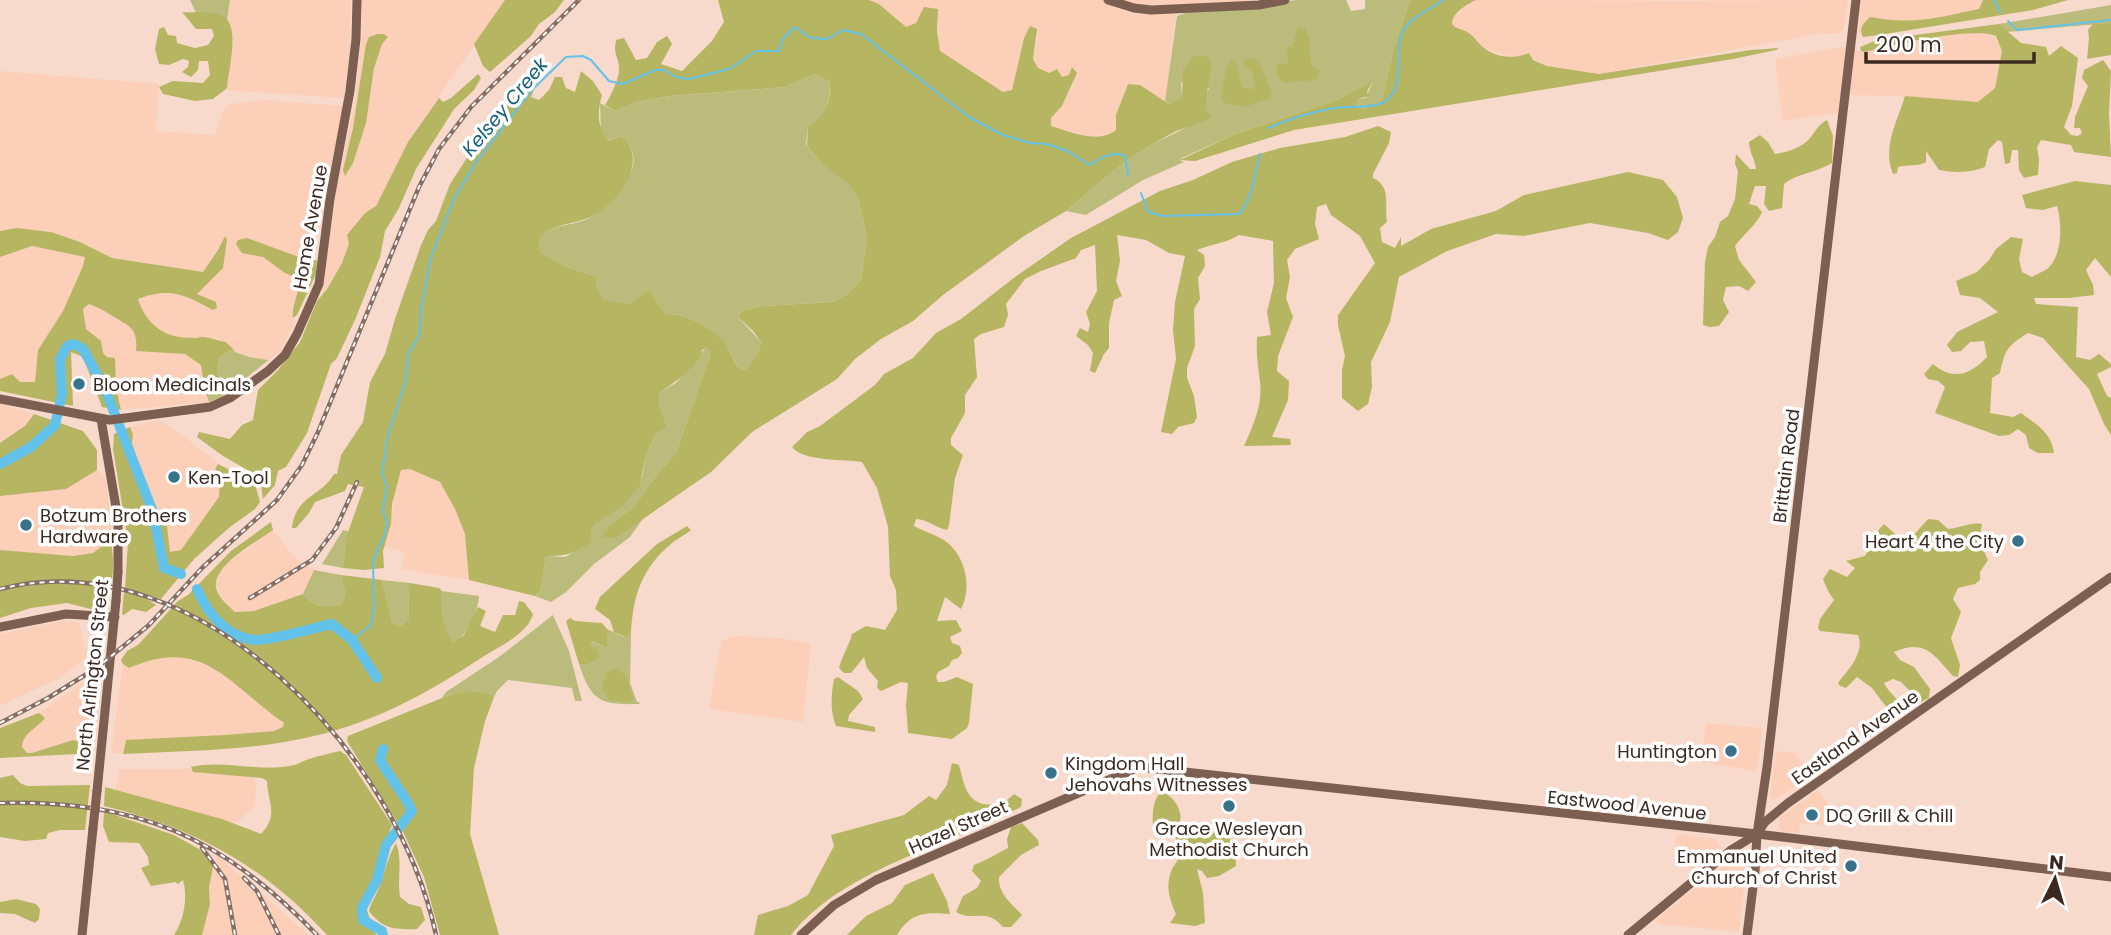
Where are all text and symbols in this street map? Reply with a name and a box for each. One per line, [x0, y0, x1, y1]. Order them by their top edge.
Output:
scale bar [1866, 21, 2034, 65]
text: 200 m [1876, 30, 1942, 59]
water label: Kelsey Creek [456, 51, 555, 162]
street label: Home Avenue [287, 163, 333, 291]
place label: Bloom Medicinals [93, 372, 251, 397]
marker: Bloom Medicinals [71, 376, 87, 392]
street label: Brittain Road [1767, 407, 1805, 525]
place label: Ken-Tool [188, 465, 269, 490]
marker: Ken-Tool [166, 469, 182, 485]
place label: Botzum Brothers Hardware [40, 503, 187, 549]
marker: Botzum Brothers Hardware [18, 517, 34, 533]
place label: Heart 4 the City [1865, 529, 2004, 554]
marker: Heart 4 the City [2010, 533, 2026, 549]
street label: North Arlington Street [70, 578, 114, 772]
street label: Eastland Avenue [1786, 684, 1924, 790]
place label: Huntington [1617, 739, 1717, 764]
marker: Huntington [1723, 743, 1739, 759]
place label: Kingdom Hall Jehovahs Witnesses [1065, 751, 1247, 797]
marker: Kingdom Hall Jehovahs Witnesses [1043, 765, 1059, 781]
street label: Eastwood Avenue [1546, 784, 1708, 826]
street label: Hazel Street [905, 794, 1011, 860]
marker: Grace Wesleyan Methodist Church [1221, 798, 1237, 814]
place label: DQ Grill & Chill [1826, 803, 1953, 828]
marker: DQ Grill & Chill [1804, 807, 1820, 823]
place label: Grace Wesleyan Methodist Church [1149, 816, 1309, 862]
place label: Emmanuel United Church of Christ [1677, 844, 1837, 890]
north arrow [2020, 844, 2090, 914]
text: N [2048, 848, 2065, 877]
marker: Emmanuel United Church of Christ [1843, 858, 1859, 874]

